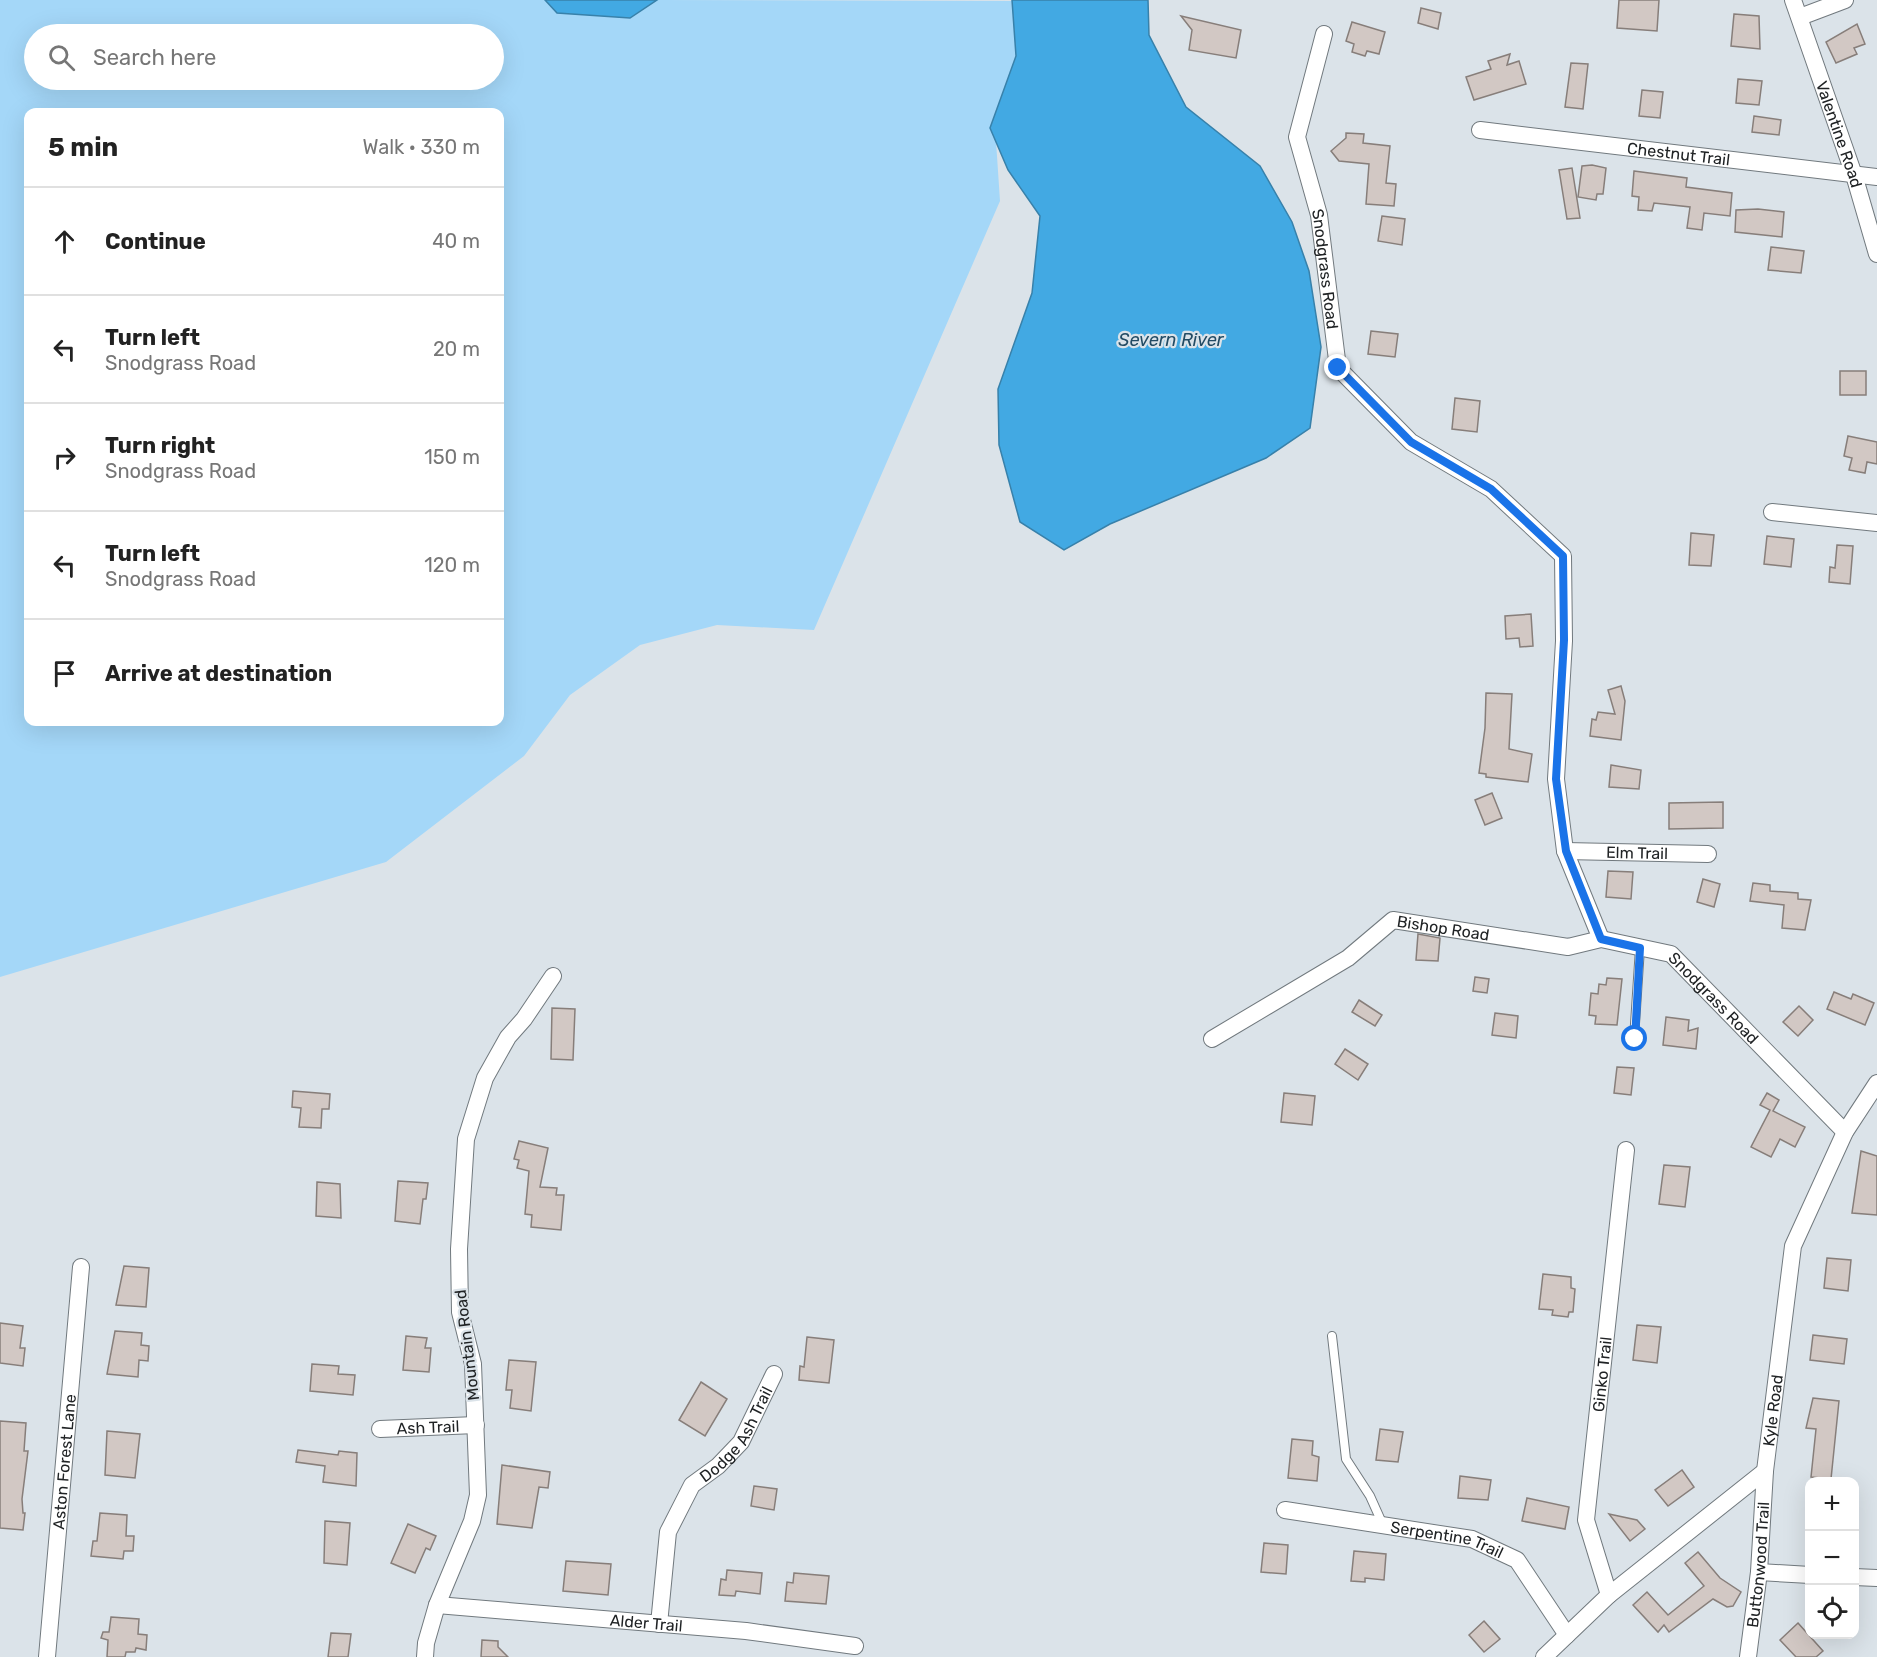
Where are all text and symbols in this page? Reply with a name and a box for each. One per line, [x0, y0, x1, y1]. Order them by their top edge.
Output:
search box [24, 24, 504, 90]
icon: search [45, 41, 78, 74]
text: Search here [93, 44, 216, 71]
street label: Valentine Road [1812, 78, 1867, 190]
text: 5 min [48, 132, 118, 163]
text: Walk · 330 m [363, 135, 480, 159]
street label: Chestnut Trail [1626, 138, 1731, 169]
street label: Snodgrass Road [1308, 207, 1343, 330]
icon: ahead [48, 225, 81, 258]
text: Continue [105, 228, 206, 255]
text: 40 m [432, 229, 480, 253]
text: Turn left [105, 324, 200, 351]
water label: Severn River [1118, 329, 1225, 351]
icon: left [48, 333, 81, 366]
text: 20 m [433, 337, 480, 361]
text: Snodgrass Road [105, 351, 256, 375]
route end [1324, 354, 1350, 380]
text: Turn right [105, 432, 215, 459]
icon: right [48, 441, 81, 474]
text: 150 m [424, 445, 480, 469]
text: Snodgrass Road [105, 459, 256, 483]
text: Turn left [105, 540, 200, 567]
icon: left [48, 549, 81, 582]
text: 120 m [424, 553, 480, 577]
text: Snodgrass Road [105, 567, 256, 591]
icon: arrive [48, 657, 81, 690]
text: Arrive at destination [105, 660, 332, 687]
street label: Elm Trail [1606, 842, 1668, 863]
street label: Bishop Road [1396, 911, 1491, 944]
street label: Snodgrass Road [1665, 948, 1763, 1048]
route start [1621, 1025, 1647, 1051]
street label: Mountain Road [451, 1288, 483, 1402]
street label: Ginko Trail [1588, 1336, 1615, 1413]
street label: Kyle Road [1759, 1373, 1786, 1447]
street label: Dodge Ash Trail [696, 1383, 776, 1486]
street label: Aston Forest Lane [49, 1393, 79, 1530]
street label: Ash Trail [396, 1416, 460, 1438]
map controls [1805, 1477, 1859, 1639]
button: + [1805, 1477, 1859, 1531]
street label: Buttonwood Trail [1742, 1501, 1773, 1629]
street label: Serpentine Trail [1389, 1517, 1507, 1562]
button: − [1805, 1531, 1859, 1585]
button: locate [1805, 1585, 1859, 1639]
street label: Alder Trail [609, 1610, 683, 1635]

